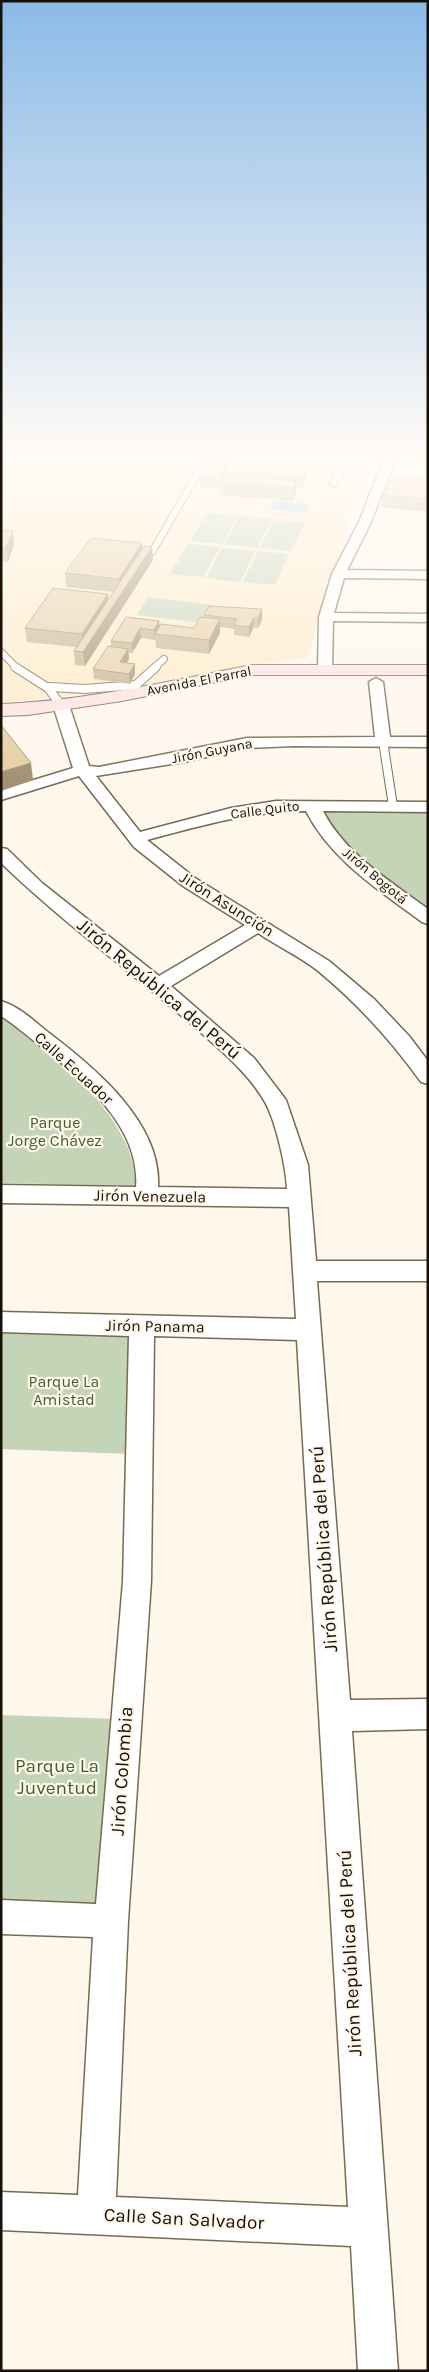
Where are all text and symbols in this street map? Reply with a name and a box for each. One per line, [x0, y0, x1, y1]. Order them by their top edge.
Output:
street label: Avenida El Parral [145, 663, 253, 699]
street label: Jirón Guyana [170, 735, 254, 767]
street label: Calle Quito [230, 797, 300, 823]
street label: Jirón Bogotá [339, 844, 411, 908]
street label: Jirón Asunción [176, 867, 278, 941]
street label: Jirón República del Perú [73, 914, 245, 1064]
street label: Calle Ecuador [31, 1028, 117, 1108]
park label: Parque Jorge Chávez [8, 1113, 102, 1150]
street label: Jirón Venezuela [94, 1186, 206, 1206]
street label: Jirón Panama [105, 1316, 205, 1336]
park label: Parque La Amistad [29, 1372, 99, 1409]
street label: Jirón República del Perú [306, 1445, 342, 1653]
street label: Jirón Colombia [107, 1706, 137, 1836]
park label: Parque La Juventud [15, 1755, 99, 1799]
street label: Jirón República del Perú [334, 1849, 366, 2057]
street label: Calle San Salvador [103, 2204, 265, 2234]

